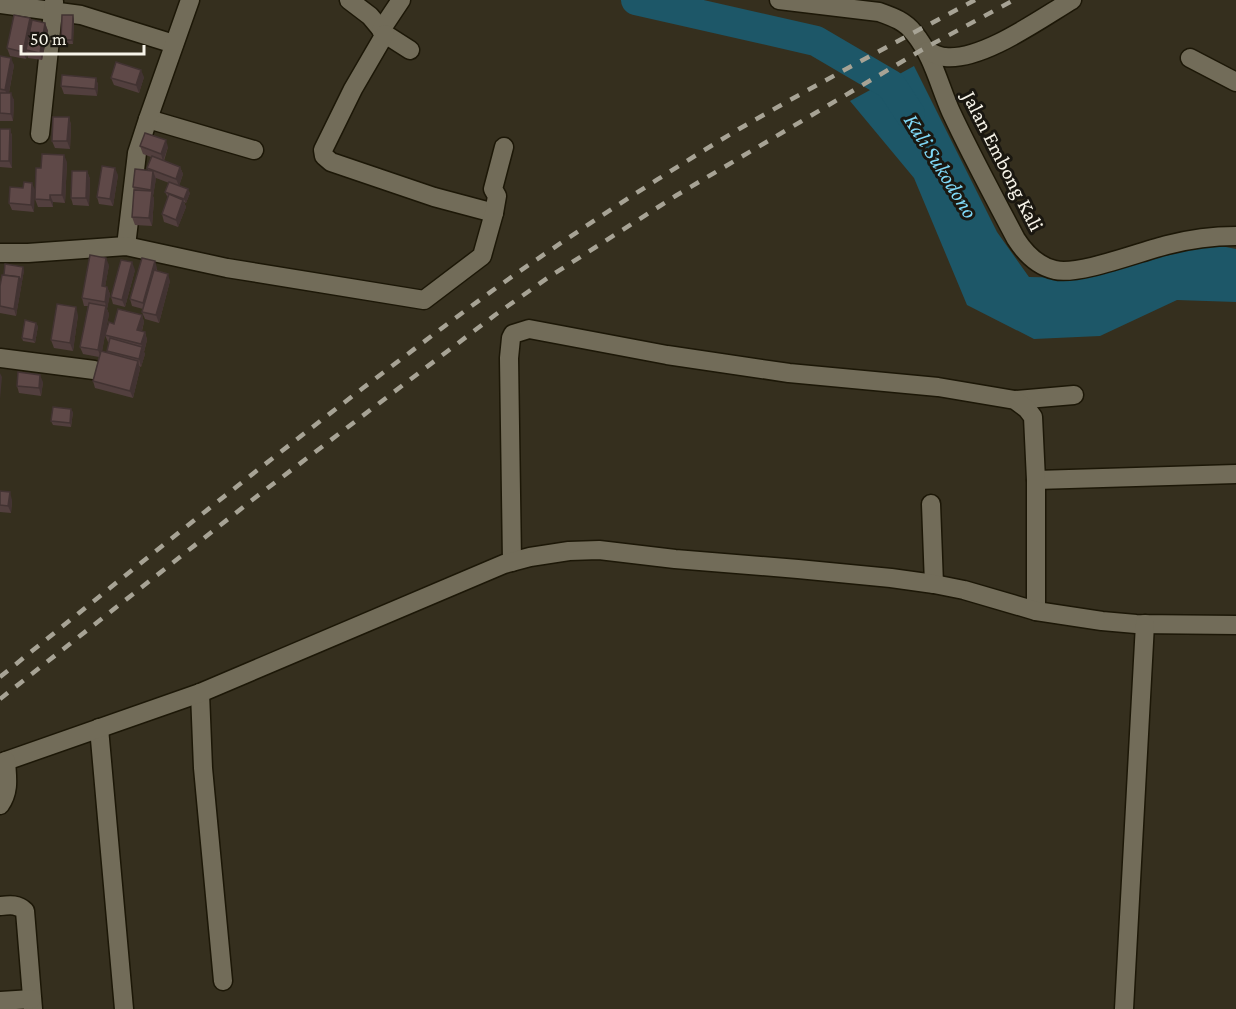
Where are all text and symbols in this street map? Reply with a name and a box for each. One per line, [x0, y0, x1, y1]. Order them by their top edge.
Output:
scale bar [21, 18, 144, 56]
text: 50 m [30, 29, 67, 49]
street label: Jalan Embong Kali [956, 85, 1049, 235]
water label: Kali Sukodono [899, 109, 983, 223]

